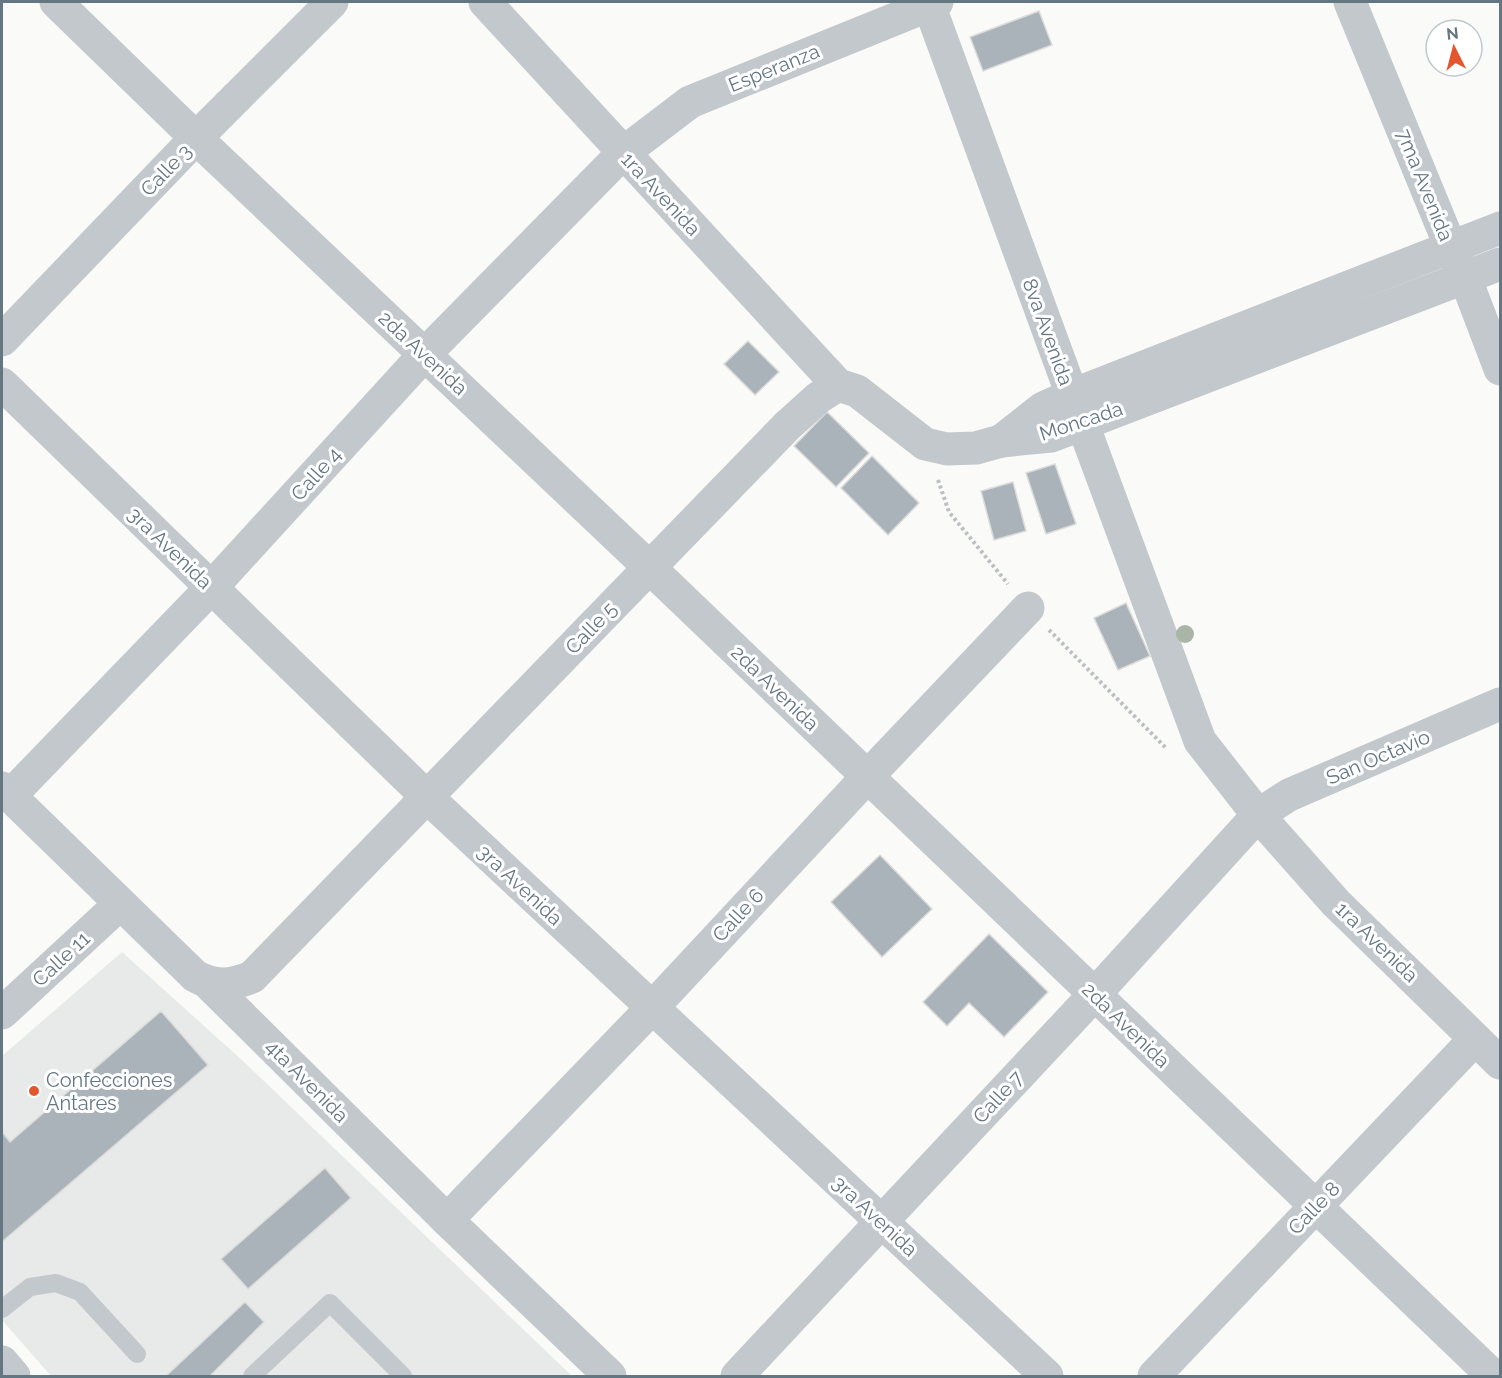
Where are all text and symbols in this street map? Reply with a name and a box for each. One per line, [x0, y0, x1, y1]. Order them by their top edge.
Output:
north arrow [1424, 18, 1484, 78]
text: N [1445, 23, 1460, 44]
street label: Esperanza [725, 39, 823, 97]
street label: 7ma Avenida [1392, 125, 1458, 245]
street label: Calle 3 [135, 139, 197, 201]
street label: 1ra Avenida [616, 147, 706, 241]
street label: 8va Avenida [1018, 275, 1078, 389]
street label: 2da Avenida [374, 306, 472, 400]
street label: Moncada [1036, 396, 1126, 446]
street label: Calle 4 [286, 442, 346, 506]
street label: 3ra Avenida [123, 502, 217, 594]
street label: Calle 5 [560, 597, 622, 659]
street label: 2da Avenida [726, 640, 824, 736]
street label: San Octavio [1323, 724, 1433, 790]
street label: 3ra Avenida [473, 840, 567, 930]
street label: Calle 6 [707, 883, 769, 947]
street label: 1ra Avenida [1331, 897, 1423, 987]
street label: Calle 11 [27, 926, 95, 991]
street label: 2da Avenida [1077, 977, 1175, 1073]
street label: 4ta Avenida [261, 1035, 353, 1127]
street label: Calle 7 [968, 1066, 1028, 1128]
place label: Confecciones Antares [46, 1068, 172, 1115]
marker: Confecciones Antares [27, 1084, 41, 1098]
street label: 3ra Avenida [828, 1171, 922, 1261]
street label: Calle 8 [1283, 1177, 1345, 1239]

